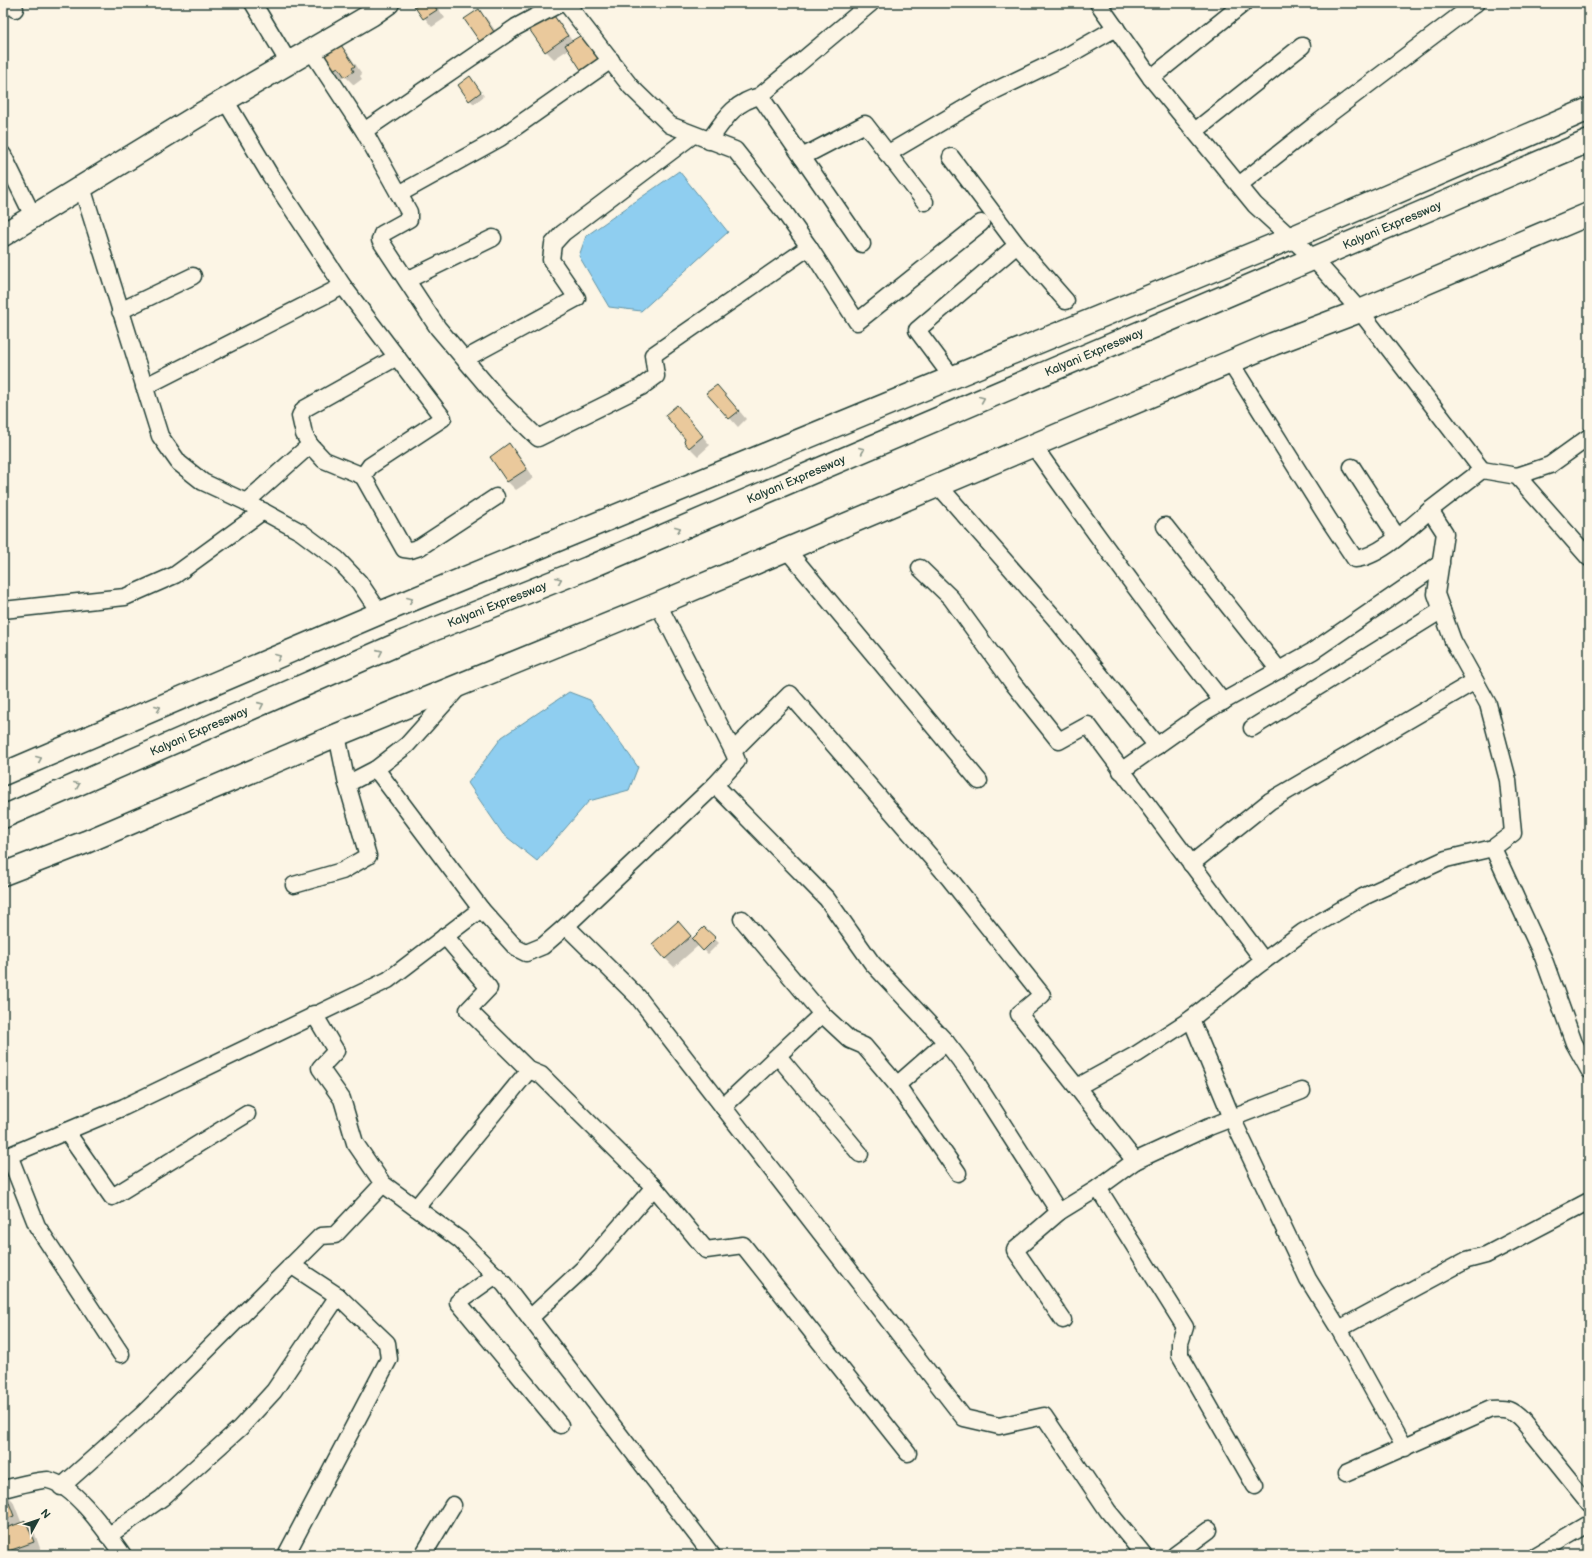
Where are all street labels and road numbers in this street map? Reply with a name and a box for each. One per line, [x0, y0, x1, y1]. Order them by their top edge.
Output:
street label: Kalyani Expressway [1341, 197, 1444, 253]
street label: Kalyani Expressway [1042, 324, 1146, 380]
street label: Kalyani Expressway [744, 451, 848, 507]
street label: Kalyani Expressway [445, 578, 549, 631]
street label: Kalyani Expressway [148, 703, 251, 759]

